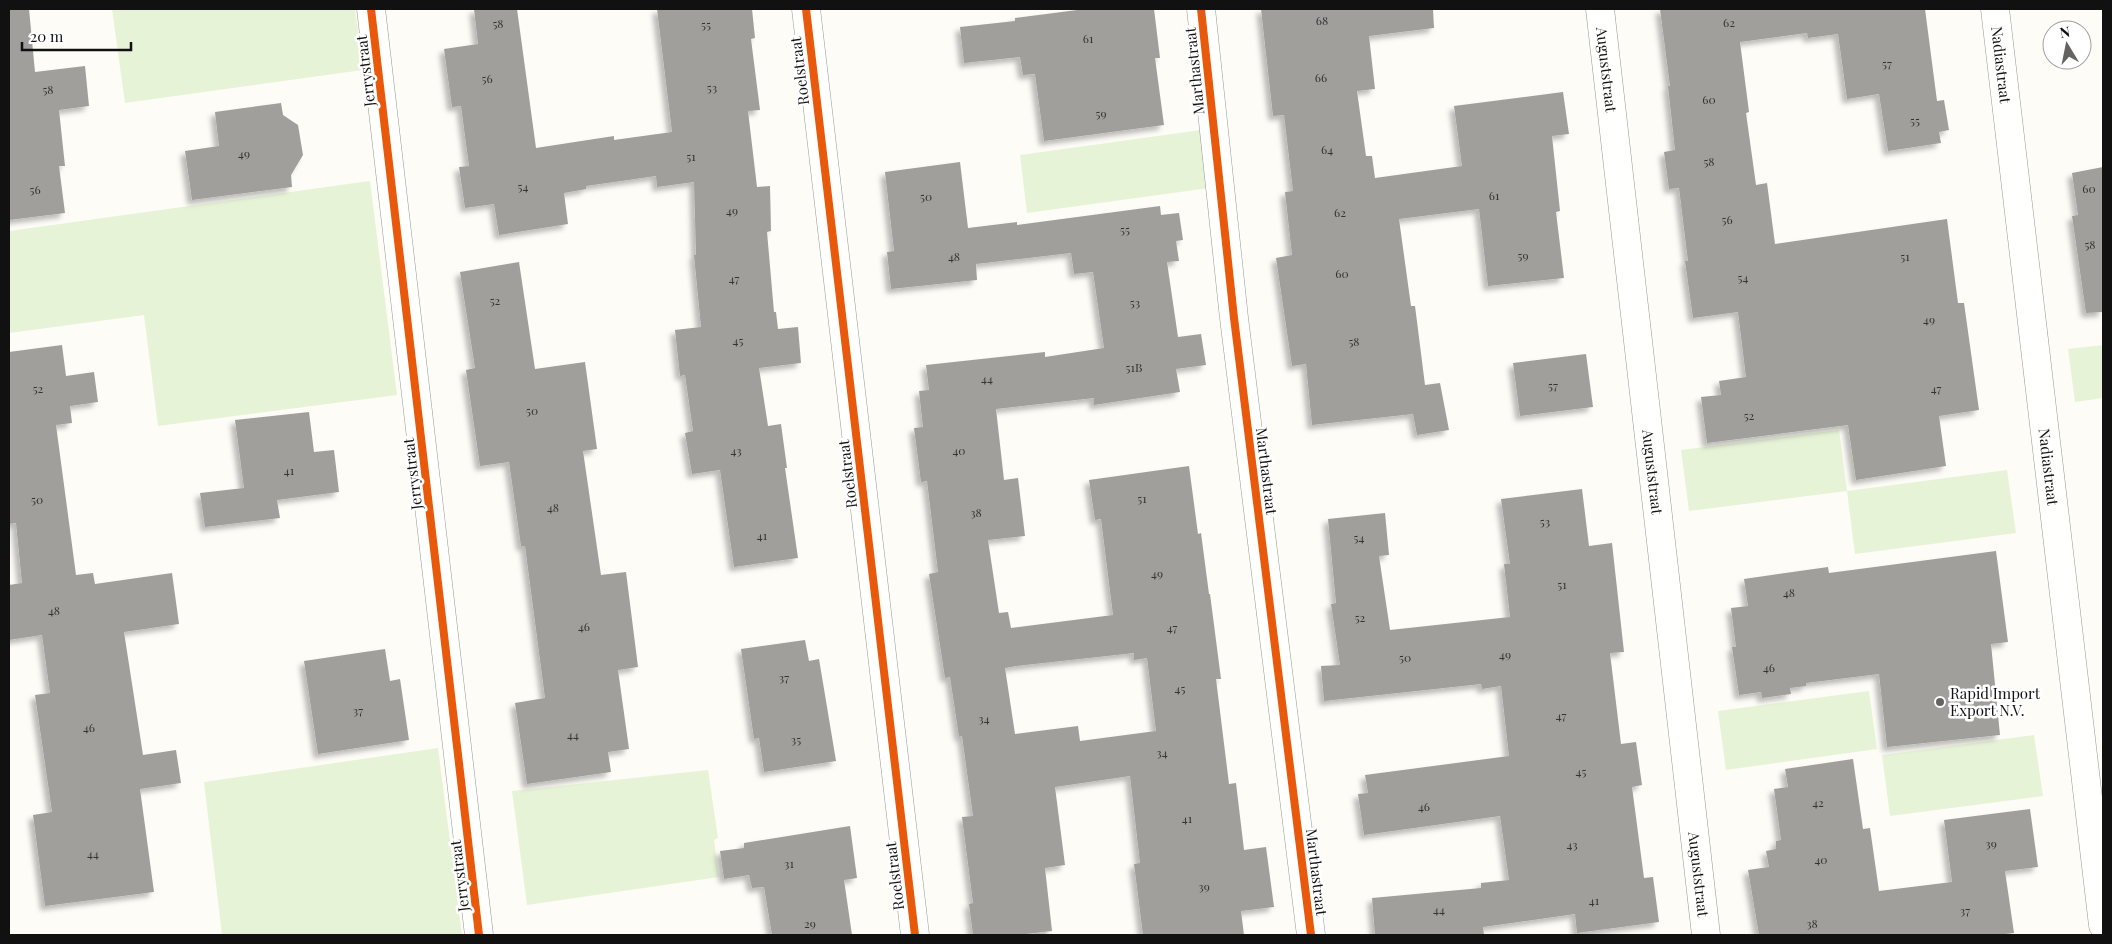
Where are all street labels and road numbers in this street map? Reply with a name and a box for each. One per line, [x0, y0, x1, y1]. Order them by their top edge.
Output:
street label: Auguststraat [1592, 25, 1622, 114]
street label: Nadiastraat [1987, 25, 2016, 105]
street label: Marthastraat [1179, 26, 1209, 116]
street label: Jerrystraat [351, 33, 379, 109]
street label: Roelstraat [785, 35, 813, 106]
street label: Marthastraat [1252, 426, 1282, 516]
street label: Auguststraat [1638, 427, 1668, 516]
street label: Nadiastraat [2035, 427, 2064, 507]
street label: Jerrystraat [398, 436, 426, 512]
street label: Roelstraat [833, 438, 861, 509]
street label: Marthastraat [1302, 827, 1332, 917]
street label: Auguststraat [1684, 830, 1714, 919]
street label: Jerrystraat [445, 838, 473, 914]
street label: Roelstraat [880, 840, 908, 911]

